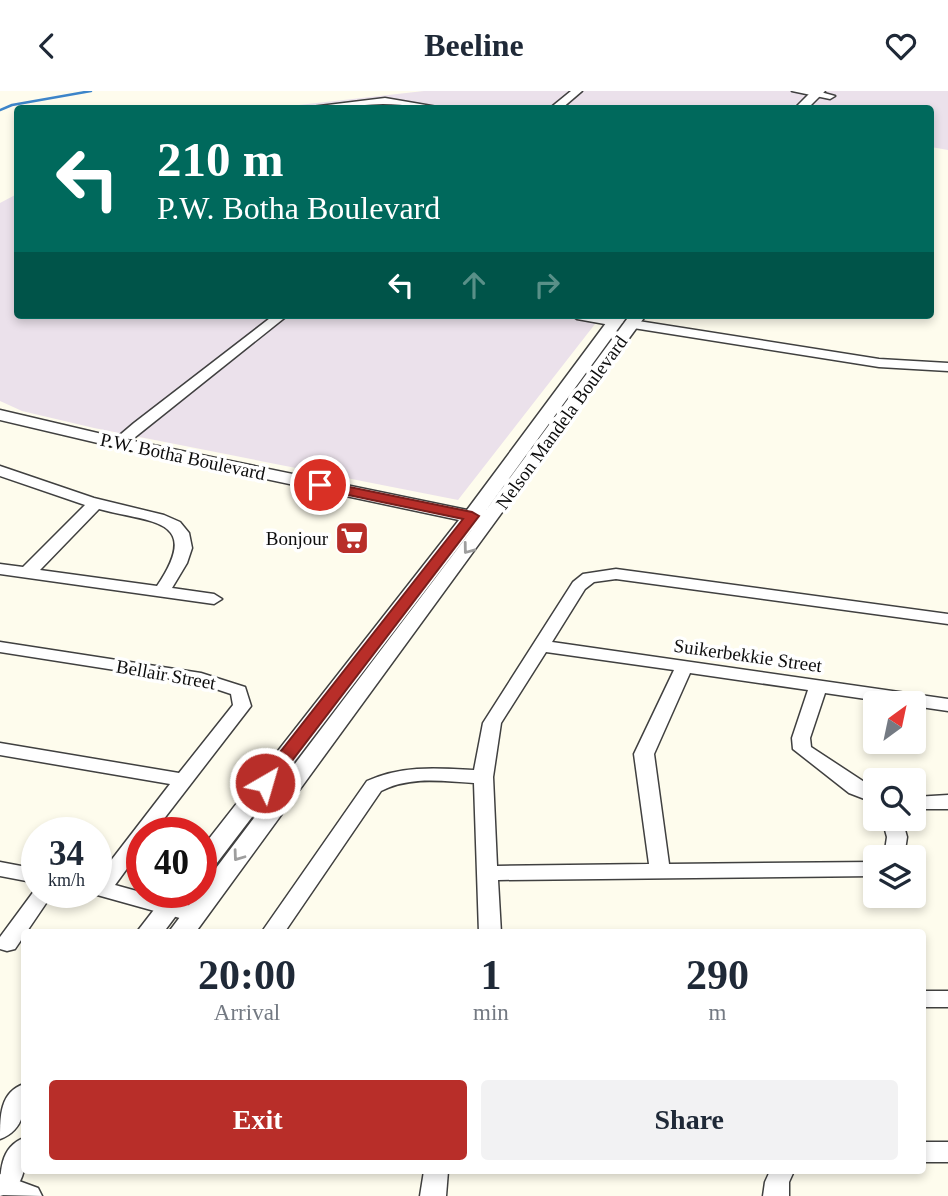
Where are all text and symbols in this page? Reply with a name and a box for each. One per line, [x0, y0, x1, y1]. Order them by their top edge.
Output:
icon: back [28, 27, 66, 65]
text: Beeline [424, 27, 524, 63]
icon: heart [882, 27, 920, 65]
text: 210 m [157, 132, 284, 187]
icon: left [42, 133, 133, 224]
text: P.W. Botha Boulevard [157, 190, 440, 226]
icon: left [382, 266, 420, 304]
icon: ahead [455, 266, 493, 304]
icon: right [528, 266, 566, 304]
street label: Nelson Mandela Boulevard [492, 331, 632, 513]
street label: P.W. Botha Boulevard [98, 429, 268, 484]
pin [290, 455, 350, 515]
icon: arrive [301, 466, 339, 504]
supermarket icon: Bonjour [333, 519, 371, 557]
place label: Bonjour [266, 528, 329, 549]
one-way arrow [463, 541, 476, 554]
street label: Suikerbekkie Street [673, 635, 824, 676]
street label: Bellair Street [114, 655, 218, 694]
north arrow [863, 691, 926, 754]
map controls [863, 691, 926, 908]
position arrow [228, 746, 302, 820]
button: search [863, 768, 926, 831]
speed limit sign: 40 [126, 817, 217, 908]
text: 34 [49, 834, 84, 873]
button: layers [863, 845, 926, 908]
one-way arrow [234, 848, 246, 861]
text: km/h [48, 870, 85, 890]
text: 20:00 [198, 952, 296, 998]
text: 1 [480, 952, 501, 998]
text: 290 [686, 952, 749, 998]
text: Arrival [214, 1000, 280, 1025]
text: min [473, 1000, 509, 1025]
text: m [708, 1000, 726, 1025]
button: Exit [49, 1080, 467, 1160]
button: Share [481, 1080, 898, 1160]

